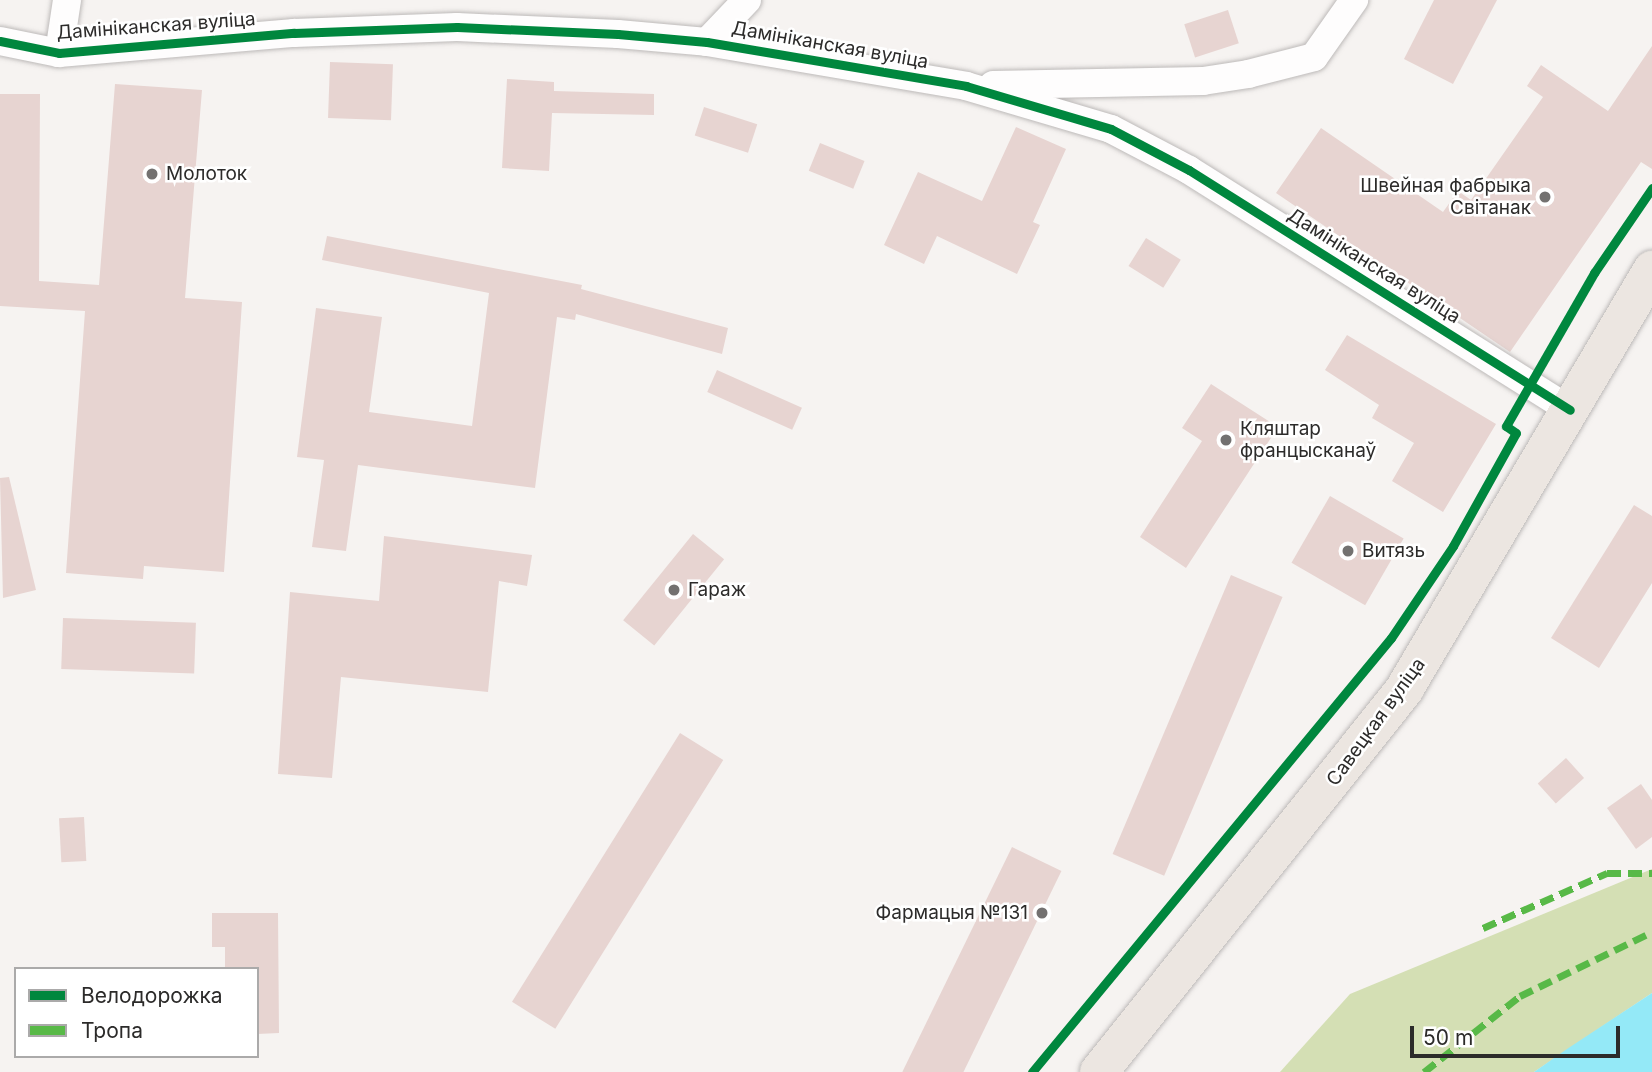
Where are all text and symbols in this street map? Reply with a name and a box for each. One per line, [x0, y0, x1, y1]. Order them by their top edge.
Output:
street label: Дамініканская вуліца [56, 8, 256, 44]
street label: Дамініканская вуліца [730, 16, 930, 74]
place label: Молоток [166, 163, 247, 185]
marker: Молоток [144, 166, 160, 182]
place label: Швейная фабрыка Світанак [1360, 175, 1531, 219]
marker: Швейная фабрыка Світанак [1537, 189, 1553, 205]
street label: Дамініканская вуліца [1283, 204, 1465, 328]
place label: Кляштар францысканаў [1240, 418, 1376, 462]
marker: Кляштар францысканаў [1218, 432, 1234, 448]
place label: Витязь [1362, 540, 1425, 562]
marker: Витязь [1340, 543, 1356, 559]
place label: Гараж [688, 579, 746, 601]
marker: Гараж [666, 582, 682, 598]
street label: Савецкая вуліца [1322, 654, 1430, 790]
place label: Фармацыя №131 [876, 902, 1028, 924]
marker: Фармацыя №131 [1034, 905, 1050, 921]
legend [14, 967, 259, 1058]
text: Велодорожка [81, 983, 223, 1008]
scale bar [1414, 1012, 1624, 1056]
text: Тропа [81, 1018, 143, 1043]
text: 50 m [1423, 1025, 1473, 1050]

